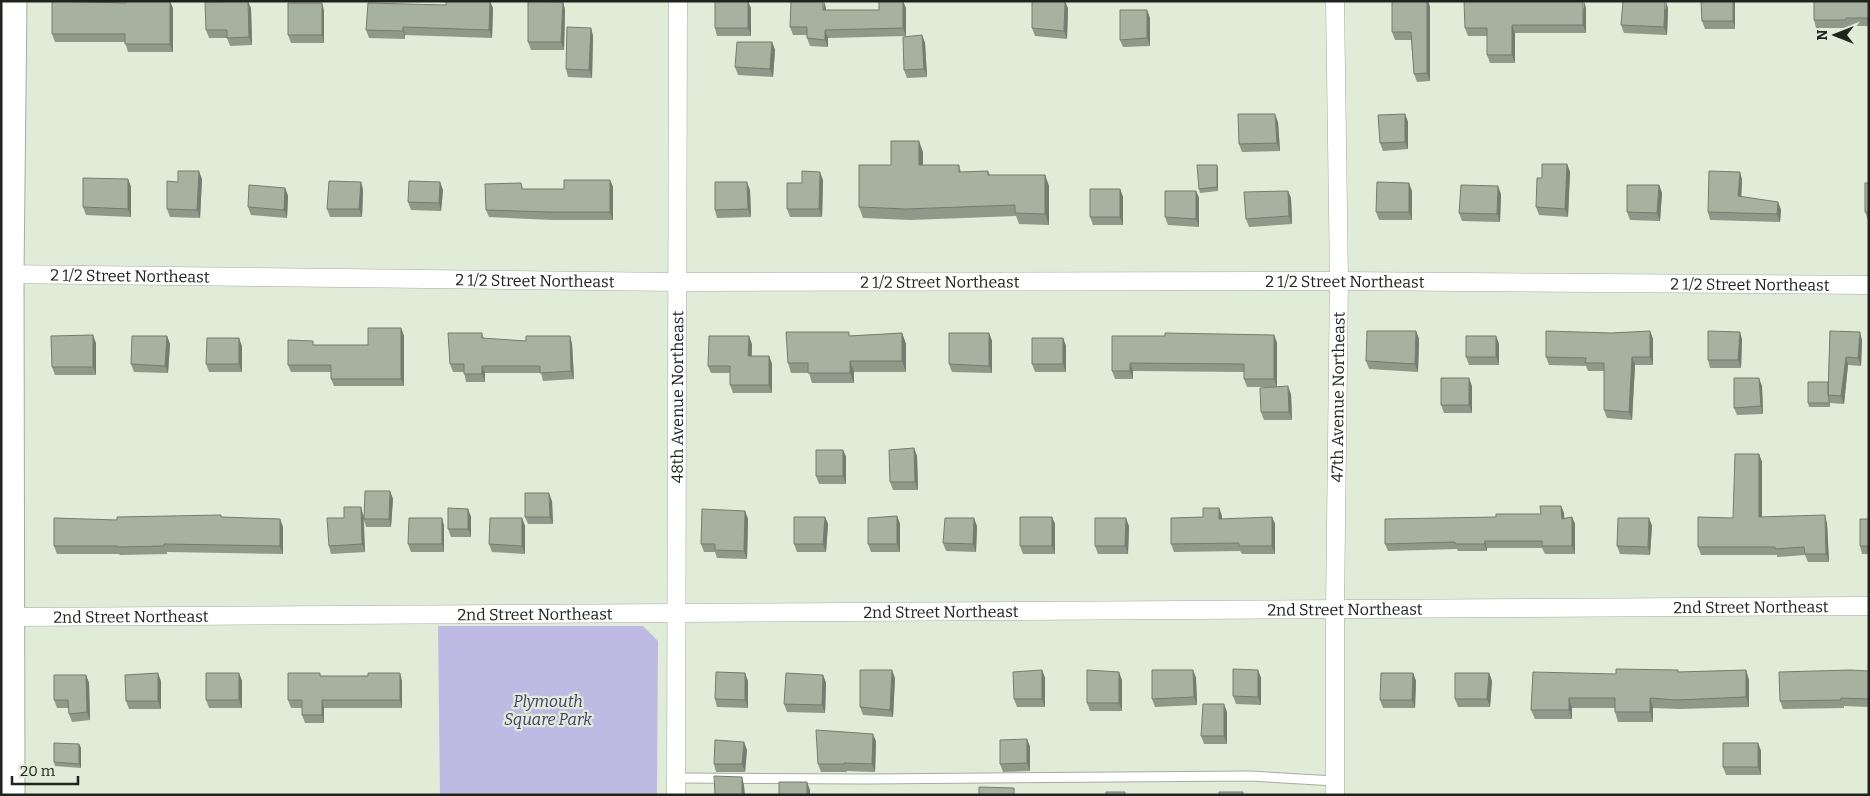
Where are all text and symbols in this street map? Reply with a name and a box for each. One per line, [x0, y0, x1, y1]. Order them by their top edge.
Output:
north arrow [1810, 10, 1860, 60]
text: N [1814, 29, 1831, 40]
street label: 2 1/2 Street Northeast [50, 266, 210, 286]
street label: 2 1/2 Street Northeast [455, 270, 615, 291]
street label: 2 1/2 Street Northeast [860, 272, 1020, 292]
street label: 2 1/2 Street Northeast [1265, 272, 1425, 292]
street label: 2 1/2 Street Northeast [1670, 275, 1830, 295]
street label: 48th Avenue Northeast [668, 311, 687, 483]
street label: 47th Avenue Northeast [1328, 311, 1349, 483]
street label: 2nd Street Northeast [1673, 597, 1829, 617]
street label: 2nd Street Northeast [1267, 600, 1423, 620]
street label: 2nd Street Northeast [863, 602, 1019, 622]
street label: 2nd Street Northeast [457, 604, 613, 624]
street label: 2nd Street Northeast [53, 607, 209, 627]
park label: Plymouth Square Park [504, 692, 592, 729]
scale bar [12, 754, 79, 786]
text: 20 m [20, 762, 56, 780]

